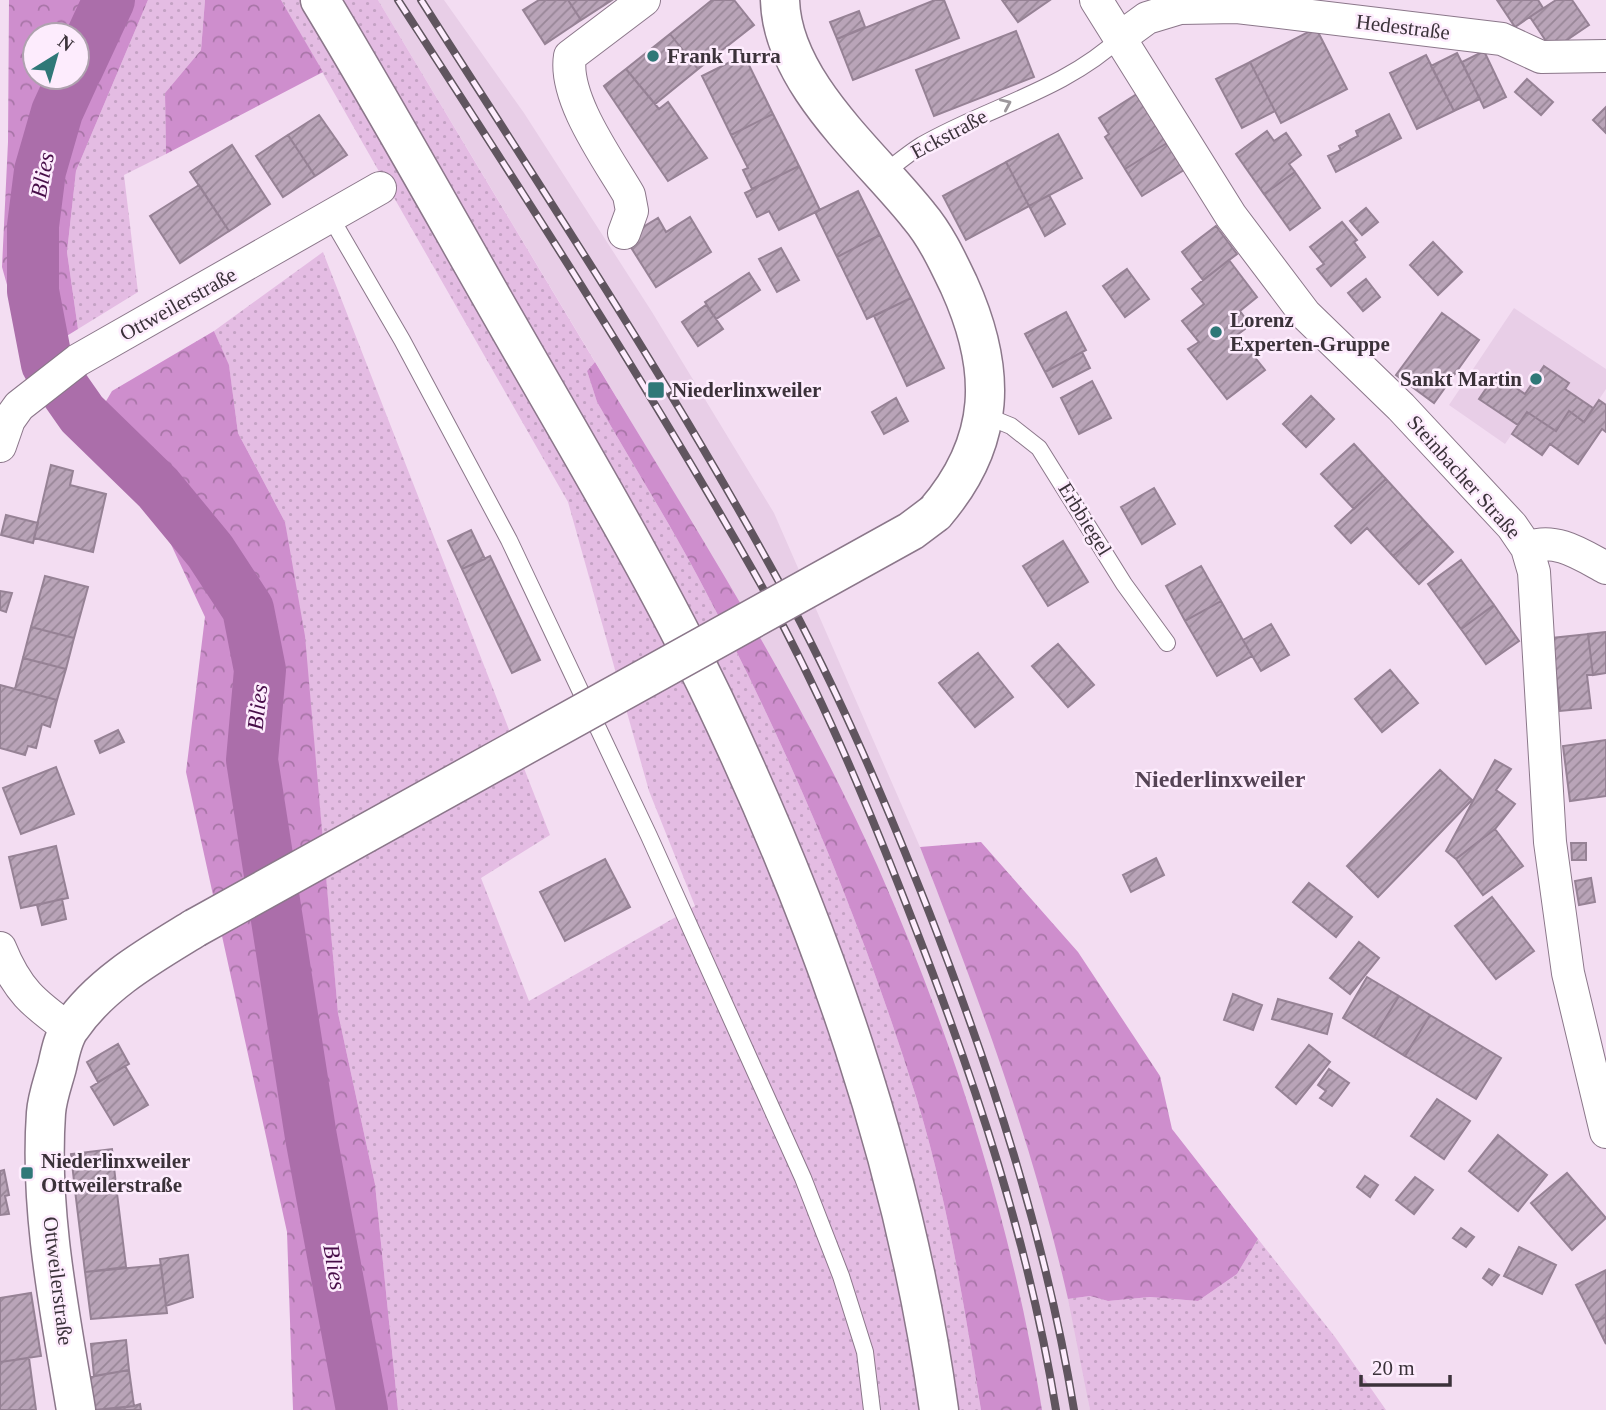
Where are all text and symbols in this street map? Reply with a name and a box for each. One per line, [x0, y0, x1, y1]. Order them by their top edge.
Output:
street label: Hedestraße [1355, 9, 1451, 45]
north arrow [21, 21, 91, 91]
text: N [54, 30, 78, 56]
place label: Frank Turra [667, 44, 781, 68]
marker: Frank Turra [645, 48, 661, 64]
one-way arrow [999, 98, 1011, 112]
street label: Eckstraße [907, 104, 991, 164]
water label: Blies [26, 150, 59, 200]
street label: Ottweilerstraße [116, 262, 240, 346]
place label: Lorenz Experten-Gruppe [1230, 308, 1390, 356]
marker: Lorenz Experten-Gruppe [1208, 324, 1224, 340]
place label: Sankt Martin [1400, 367, 1522, 391]
marker: Sankt Martin [1528, 371, 1544, 387]
place label: Niederlinxweiler [672, 378, 821, 402]
marker: Niederlinxweiler [646, 380, 666, 400]
street label: Steinbacher Straße [1402, 410, 1526, 544]
street label: Erbbiegel [1053, 478, 1117, 560]
water label: Blies [243, 683, 272, 731]
district label: Niederlinxweiler [1135, 766, 1306, 792]
place label: Niederlinxweiler Ottweilerstraße [41, 1149, 190, 1197]
marker: Niederlinxweiler Ottweilerstraße [19, 1165, 35, 1181]
street label: Ottweilerstraße [38, 1215, 78, 1347]
water label: Blies [318, 1242, 351, 1292]
scale bar [1361, 1344, 1450, 1388]
text: 20 m [1372, 1356, 1415, 1380]

